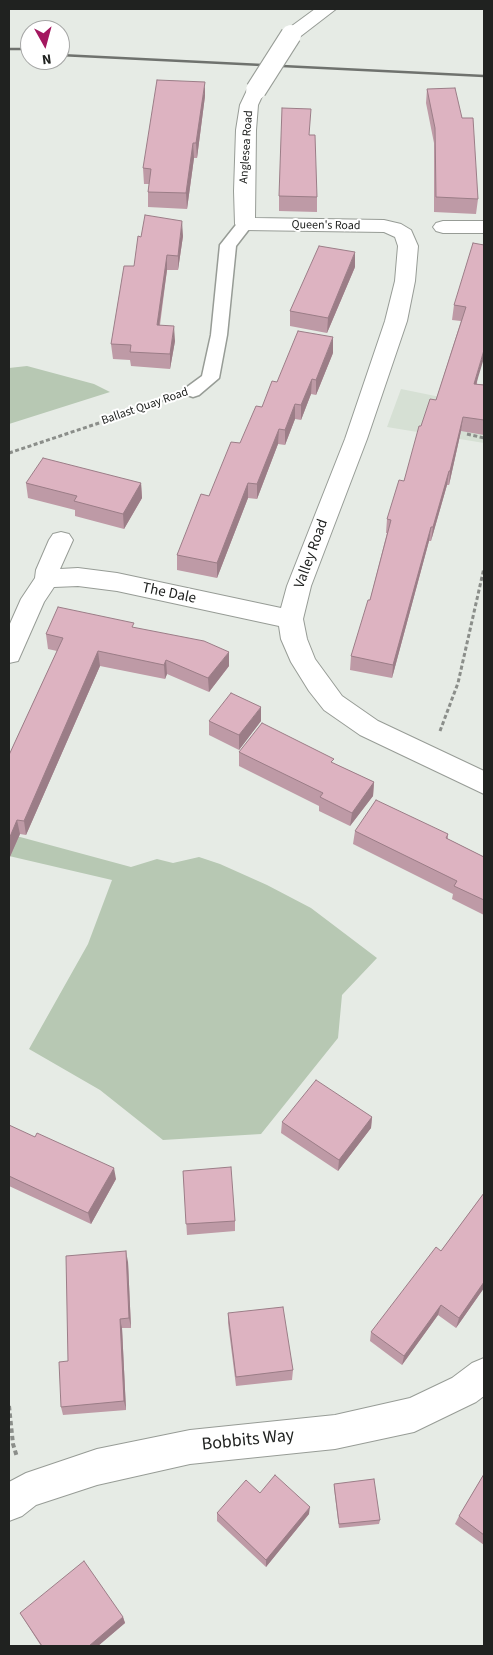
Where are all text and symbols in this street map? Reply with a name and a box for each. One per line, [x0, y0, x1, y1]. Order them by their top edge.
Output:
north arrow [20, 20, 70, 70]
text: N [41, 48, 53, 69]
street label: Anglesea Road [237, 110, 257, 184]
street label: Queen's Road [291, 218, 361, 234]
street label: Ballast Quay Road [100, 385, 190, 429]
street label: Valley Road [291, 517, 333, 591]
street label: The Dale [140, 580, 198, 608]
street label: Bobbits Way [201, 1425, 295, 1457]

